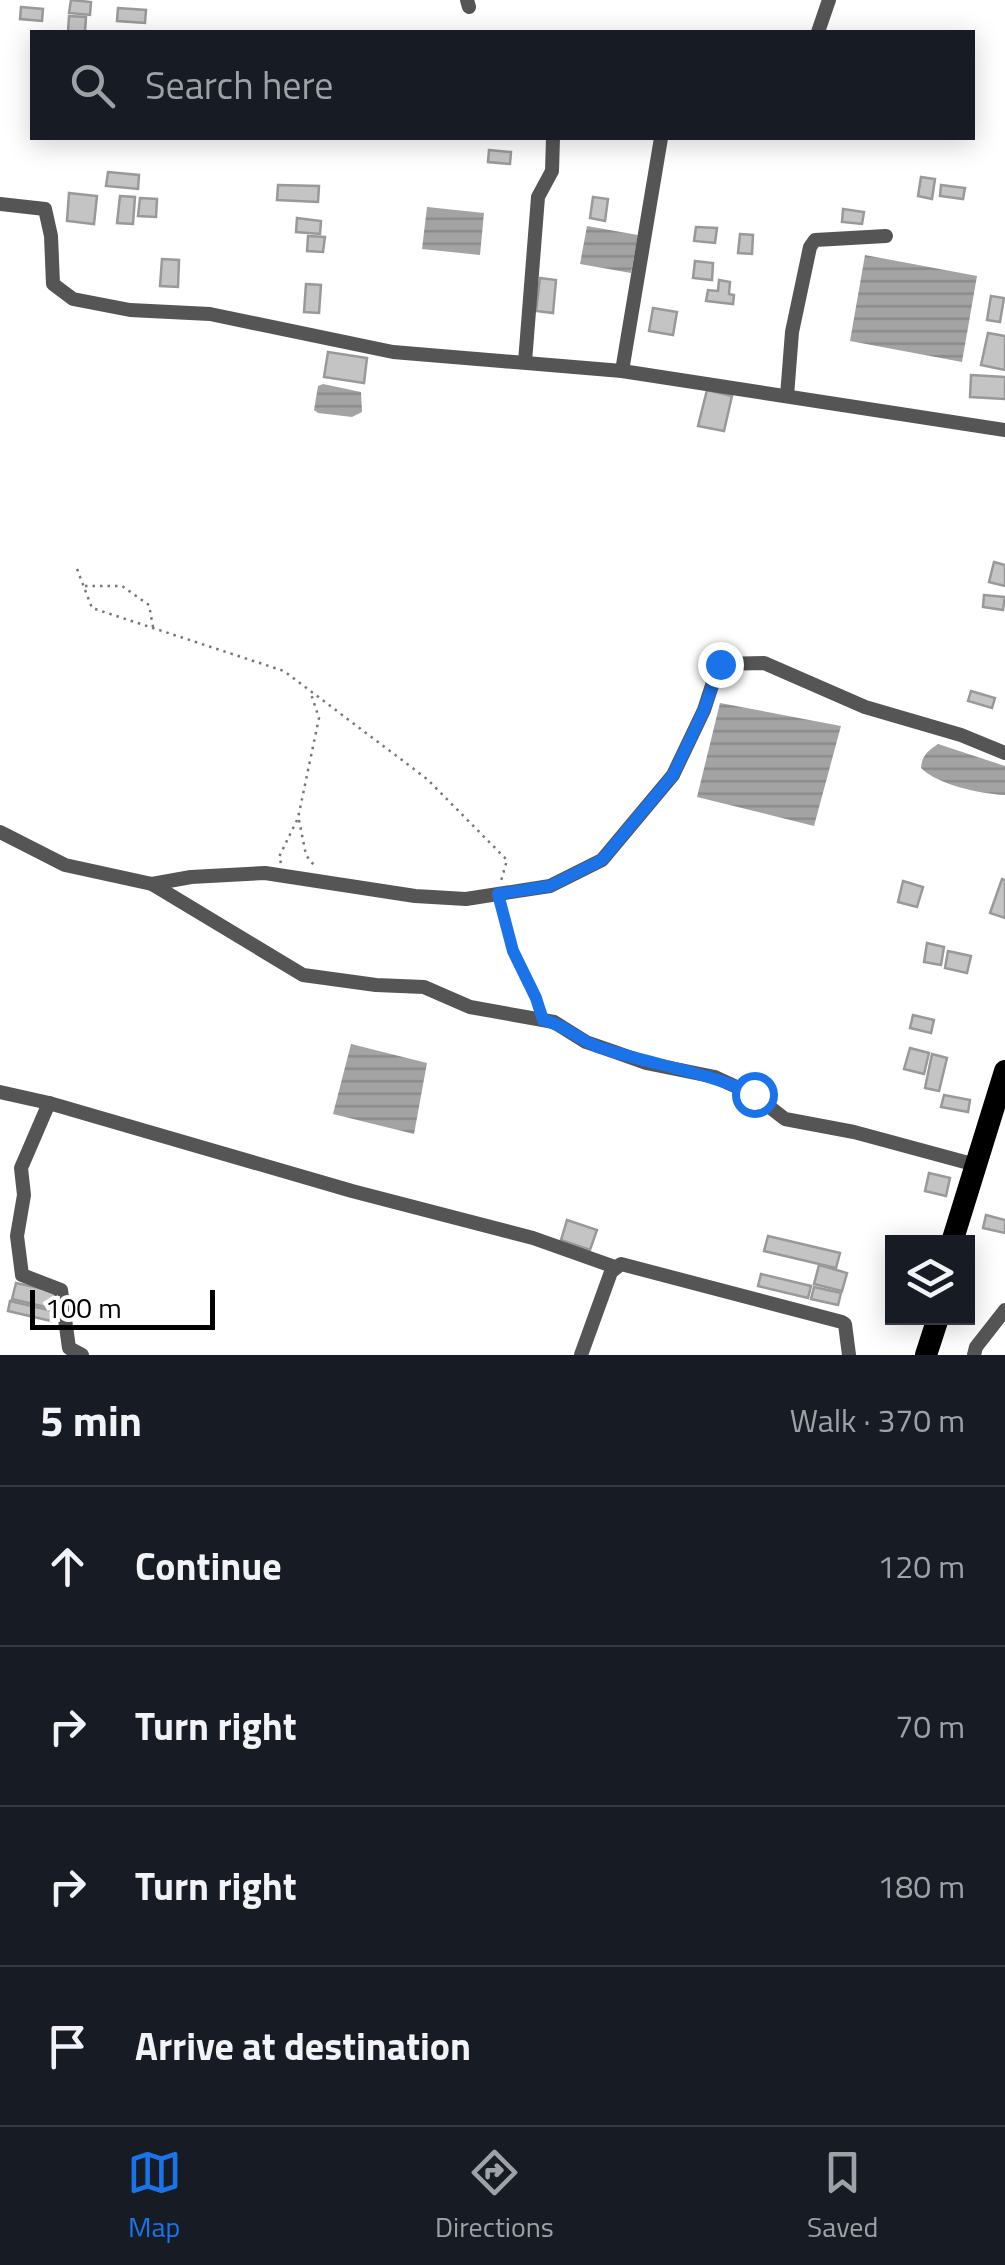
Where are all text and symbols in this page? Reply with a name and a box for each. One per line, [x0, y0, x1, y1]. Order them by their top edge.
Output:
search box [30, 30, 975, 140]
text: Search here [145, 56, 333, 114]
icon: search [65, 58, 120, 113]
route end [698, 642, 744, 688]
route start [732, 1072, 778, 1118]
map controls [885, 1235, 975, 1325]
button: layers [885, 1235, 975, 1325]
scale bar [30, 1285, 215, 1330]
text: 100 m [45, 1286, 122, 1329]
text: 5 min [40, 1388, 142, 1452]
text: Walk · 370 m [790, 1396, 965, 1444]
text: Continue [135, 1537, 282, 1595]
icon: ahead [40, 1539, 95, 1594]
text: 120 m [877, 1542, 965, 1590]
text: Turn right [135, 1697, 297, 1755]
icon: right [40, 1699, 95, 1754]
text: 70 m [895, 1702, 965, 1750]
text: Turn right [135, 1857, 297, 1915]
icon: right [40, 1859, 95, 1914]
text: 180 m [877, 1862, 965, 1910]
text: Arrive at destination [135, 2017, 471, 2075]
icon: arrive [40, 2019, 95, 2074]
tab: Map [127, 2145, 182, 2248]
tab: Directions [435, 2145, 554, 2248]
tab: Saved [807, 2145, 878, 2248]

